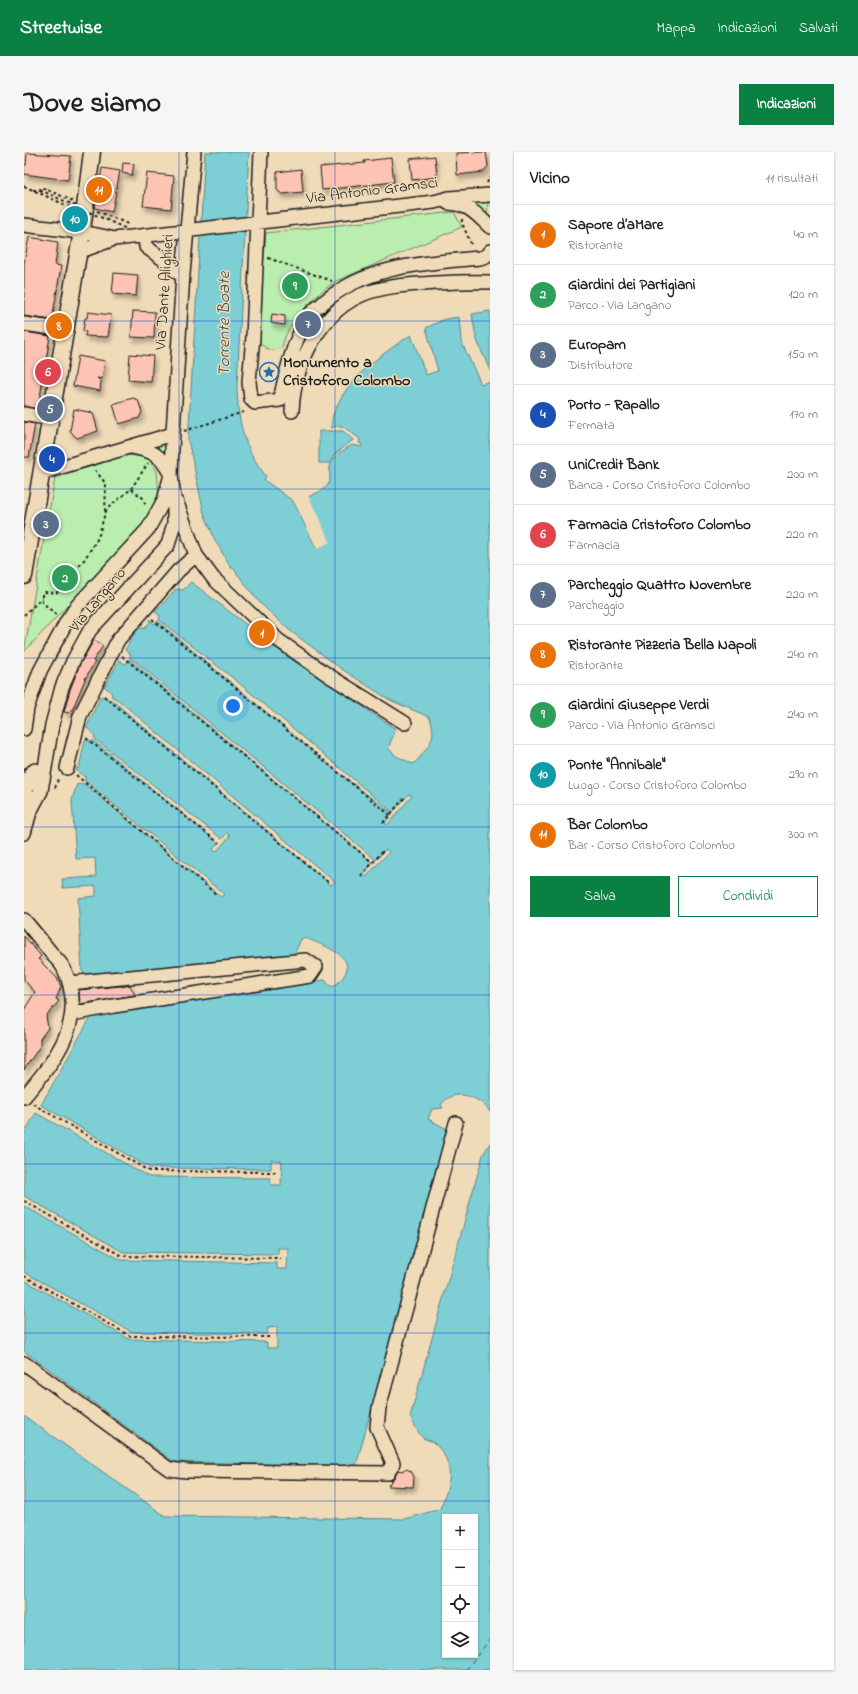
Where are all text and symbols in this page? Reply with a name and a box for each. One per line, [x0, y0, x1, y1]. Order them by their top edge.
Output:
text: Streetwise [20, 15, 102, 42]
text: Mappa [657, 18, 695, 39]
text: Indicazioni [717, 18, 777, 39]
text: Salvati [799, 18, 838, 39]
text: Dove siamo [24, 84, 161, 125]
button: Indicazioni [739, 84, 834, 125]
text: Vicino [530, 166, 570, 191]
text: 11 risultati [766, 169, 818, 188]
street label: Via Antonio Gramsci [304, 171, 439, 211]
pin: 11 [86, 175, 112, 205]
pin: 10 [62, 204, 88, 234]
text: Sapore d’aMare [568, 214, 663, 236]
text: 1 [541, 225, 545, 244]
text: 40 m [794, 225, 818, 244]
street label: Via Dante Alighieri [149, 233, 181, 352]
text: Ristorante [568, 236, 623, 255]
water label: Torrente Boate [212, 270, 237, 376]
pin: 9 [282, 271, 308, 301]
text: Giardini dei Partigiani [568, 274, 695, 296]
text: 2 [540, 285, 546, 304]
text: 120 m [788, 285, 818, 304]
text: Parco · Via Langano [568, 296, 671, 315]
pin: 7 [295, 309, 321, 339]
pin: 8 [46, 311, 72, 341]
text: Europam [568, 334, 626, 356]
text: 3 [540, 345, 546, 364]
text: 150 m [787, 345, 818, 364]
place label: Monumento a Cristoforo Colombo [283, 351, 410, 393]
text: Distributore [568, 356, 632, 375]
pin: 6 [35, 357, 61, 387]
place icon: Monumento a Cristoforo Colombo [258, 361, 280, 383]
pin: 5 [37, 394, 63, 424]
text: Porto - Rapallo [568, 394, 660, 416]
text: 4 [540, 405, 546, 424]
text: 170 m [790, 405, 818, 424]
text: Fermata [568, 416, 615, 435]
pin: 4 [39, 444, 65, 474]
text: UniCredit Bank [568, 454, 659, 476]
text: 5 [539, 465, 547, 484]
text: 200 m [787, 465, 818, 484]
text: Banca · Corso Cristoforo Colombo [568, 476, 750, 495]
pin: 3 [33, 509, 59, 539]
text: Farmacia Cristoforo Colombo [568, 514, 751, 536]
text: 6 [540, 525, 546, 544]
text: 220 m [786, 525, 818, 544]
text: Farmacia [568, 536, 620, 555]
street label: Via Langano [63, 562, 132, 638]
pin: 2 [52, 563, 78, 593]
text: Parcheggio Quattro Novembre [568, 574, 751, 596]
text: 7 [540, 585, 546, 604]
text: 220 m [786, 585, 818, 604]
text: Parcheggio [568, 596, 624, 615]
pin: 1 [249, 618, 275, 648]
text: Ristorante Pizzeria Bella Napoli [568, 634, 757, 656]
text: 8 [541, 645, 545, 664]
text: 240 m [787, 645, 818, 664]
text: Ristorante [568, 656, 623, 675]
text: Giardini Giuseppe Verdi [568, 694, 709, 716]
your location [223, 696, 243, 716]
text: 9 [541, 705, 545, 724]
text: 240 m [787, 705, 818, 724]
text: Parco · Via Antonio Gramsci [568, 716, 715, 735]
text: Ponte "Annibale" [568, 754, 666, 776]
text: 10 [538, 765, 548, 784]
text: 290 m [789, 765, 818, 784]
text: Luogo · Corso Cristoforo Colombo [568, 776, 747, 795]
text: Bar Colombo [568, 814, 648, 836]
text: 11 [539, 825, 547, 844]
text: 300 m [788, 825, 818, 844]
text: Bar · Corso Cristoforo Colombo [568, 836, 735, 855]
button: Salva [530, 876, 670, 917]
button: Condividi [678, 876, 818, 917]
map controls [442, 1514, 478, 1658]
button: + [442, 1514, 478, 1550]
button: − [442, 1550, 478, 1586]
button: locate [442, 1586, 478, 1622]
button: layers [442, 1622, 478, 1658]

